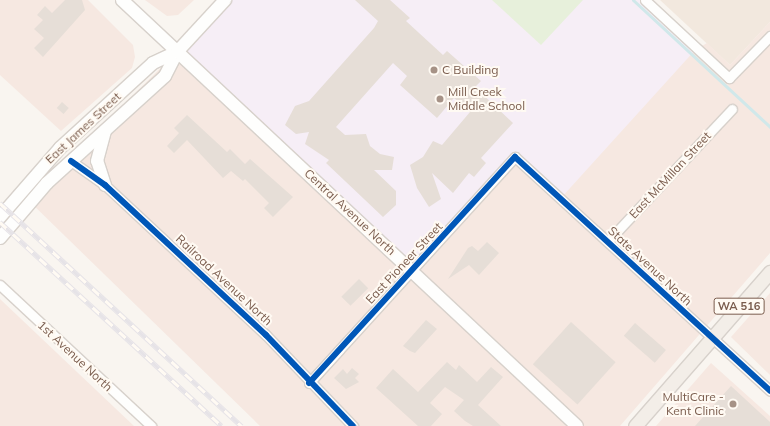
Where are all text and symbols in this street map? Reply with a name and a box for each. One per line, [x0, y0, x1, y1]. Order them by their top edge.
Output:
place label: C Building [442, 63, 498, 77]
marker: C Building [429, 65, 439, 75]
place label: Mill Creek Middle School [448, 85, 525, 113]
street label: East James Street [42, 89, 124, 167]
marker: Mill Creek Middle School [435, 94, 445, 104]
street label: East McMillan Street [626, 129, 714, 221]
street label: Central Avenue North [301, 166, 399, 258]
street label: East Pioneer Street [363, 219, 445, 307]
street label: State Avenue North [605, 223, 695, 309]
street label: Railroad Avenue North [173, 232, 275, 328]
road number: WA 516 [713, 297, 765, 315]
street label: 1st Avenue North [35, 318, 115, 394]
place label: MultiCare - Kent Clinic [663, 390, 724, 418]
marker: MultiCare - Kent Clinic [727, 398, 739, 410]

